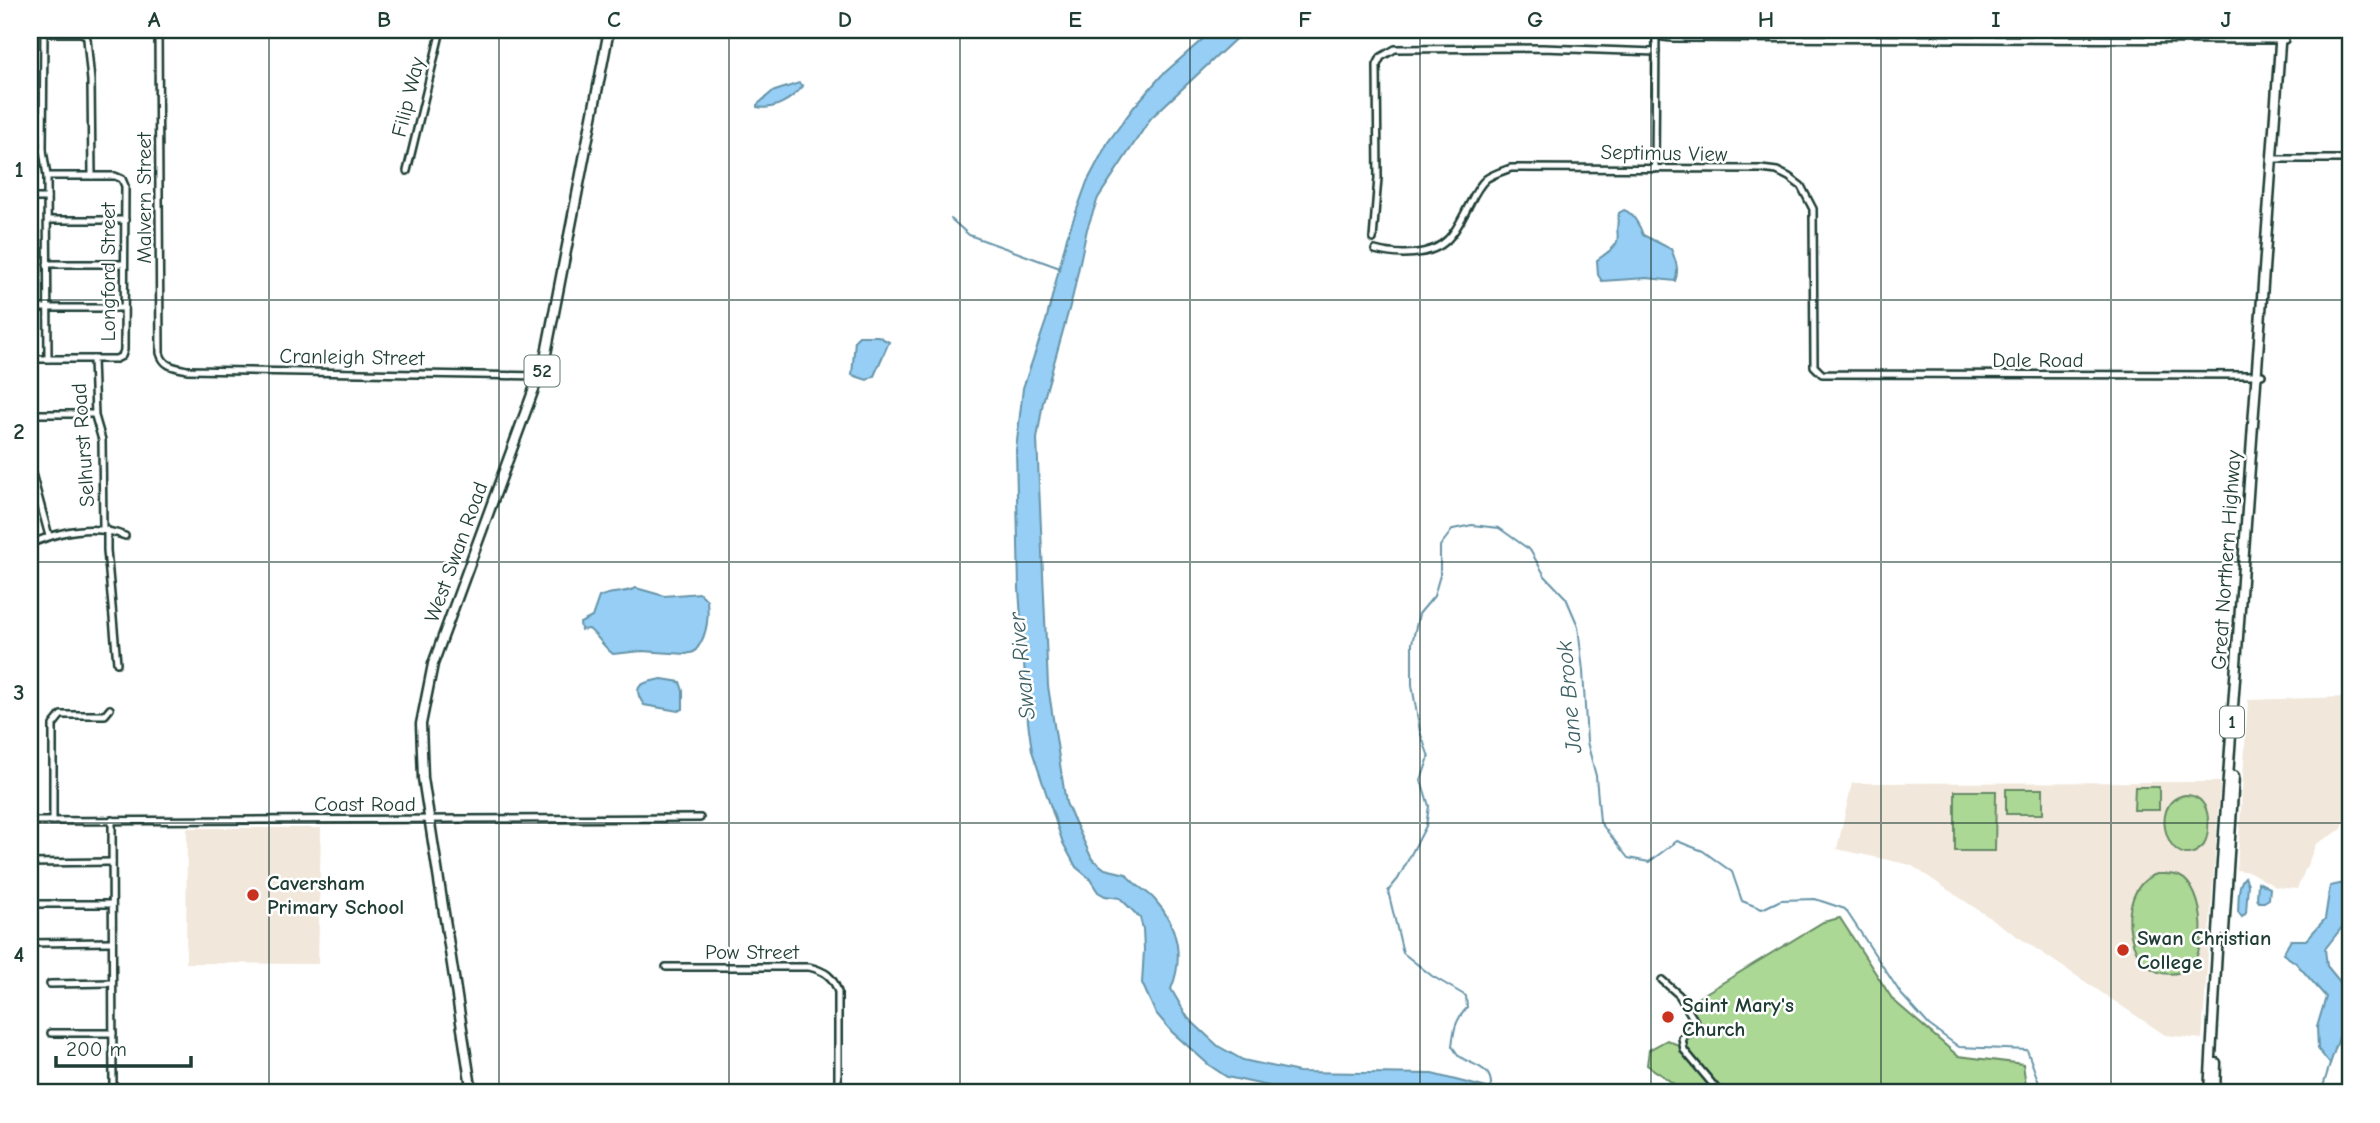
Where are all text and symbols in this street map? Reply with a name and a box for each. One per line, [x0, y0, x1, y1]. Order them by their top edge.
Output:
text: A [148, 6, 161, 33]
text: B [377, 6, 391, 33]
text: C [607, 6, 621, 33]
text: D [838, 6, 852, 33]
text: E [1068, 6, 1082, 33]
text: F [1298, 6, 1312, 33]
text: G [1527, 6, 1543, 33]
text: H [1758, 6, 1774, 33]
text: I [1991, 6, 2001, 33]
text: J [2221, 6, 2232, 33]
street label: Filip Way [387, 54, 430, 139]
street label: Malvern Street [132, 131, 156, 264]
street label: Septimus View [1600, 140, 1728, 166]
text: 1 [14, 156, 24, 183]
street label: Longford Street [96, 202, 120, 342]
street label: Cranleigh Street [279, 344, 426, 370]
street label: Dale Road [1992, 348, 2084, 372]
road number: 52 [524, 356, 560, 386]
street label: Selhurst Road [67, 382, 99, 508]
text: 2 [13, 418, 25, 445]
street label: Great Northern Highway [2206, 449, 2246, 671]
street label: West Swan Road [419, 479, 493, 625]
water label: Swan River [1003, 610, 1041, 721]
water label: Jane Brook [1551, 639, 1587, 755]
text: 3 [13, 679, 25, 706]
road number: 1 [2220, 706, 2244, 737]
street label: Coast Road [314, 792, 416, 816]
place label: Caversham Primary School [267, 871, 404, 919]
marker: Caversham Primary School [245, 887, 261, 903]
place label: Swan Christian College [2137, 926, 2271, 974]
street label: Pow Street [705, 940, 800, 964]
text: 4 [14, 941, 25, 968]
marker: Swan Christian College [2115, 942, 2131, 958]
place label: Saint Mary's Church [1682, 993, 1794, 1041]
marker: Saint Mary's Church [1660, 1009, 1676, 1025]
scale bar [56, 1025, 191, 1069]
text: 200 m [66, 1037, 127, 1061]

